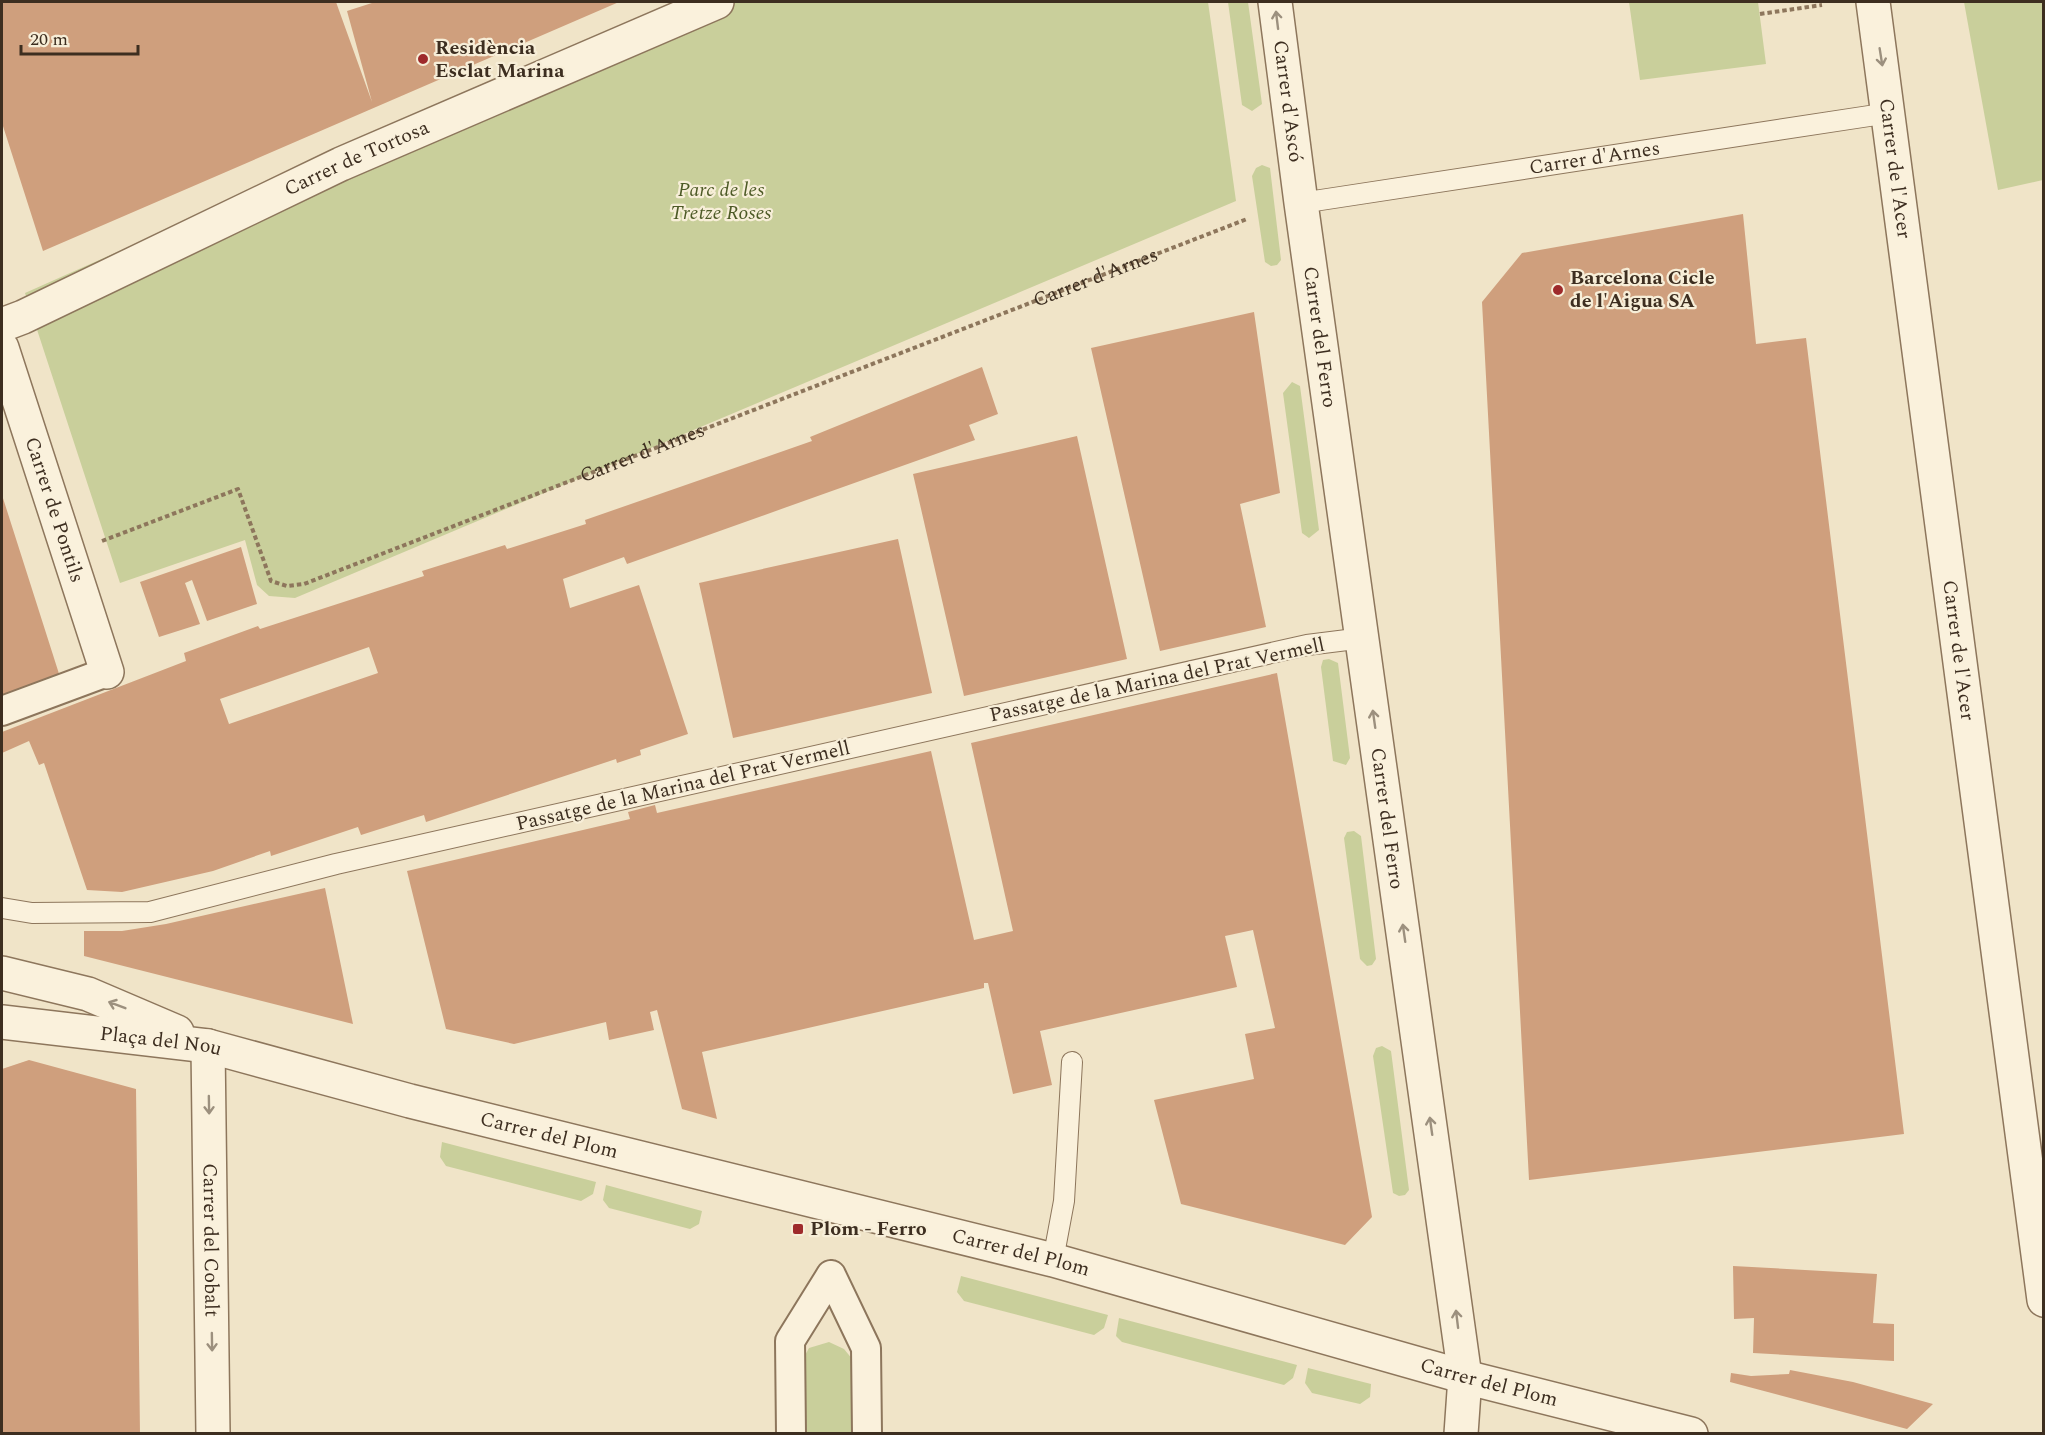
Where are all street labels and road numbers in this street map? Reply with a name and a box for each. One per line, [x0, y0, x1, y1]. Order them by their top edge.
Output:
street label: Carrer d'Ascó [1265, 38, 1311, 164]
street label: Carrer de l'Acer [1871, 96, 1919, 241]
street label: Carrer de Tortosa [279, 113, 434, 204]
street label: Carrer d'Arnes [1527, 133, 1662, 183]
street label: Carrer d'Arnes [1029, 240, 1163, 315]
street label: Carrer del Ferro [1295, 264, 1344, 410]
street label: Carrer d'Arnes [575, 415, 709, 491]
street label: Carrer de Pontils [17, 433, 92, 586]
street label: Carrer de l'Acer [1934, 578, 1983, 723]
street label: Passatge de la Marina del Prat Vermell [987, 630, 1327, 730]
street label: Passatge de la Marina del Prat Vermell [513, 733, 853, 839]
street label: Carrer del Ferro [1362, 746, 1412, 891]
street label: Plaça del Nou [98, 1019, 225, 1064]
street label: Carrer del Plom [477, 1104, 621, 1167]
street label: Carrer del Cobalt [195, 1163, 226, 1317]
street label: Carrer del Plom [949, 1221, 1093, 1285]
street label: Carrer del Plom [1417, 1350, 1561, 1415]

